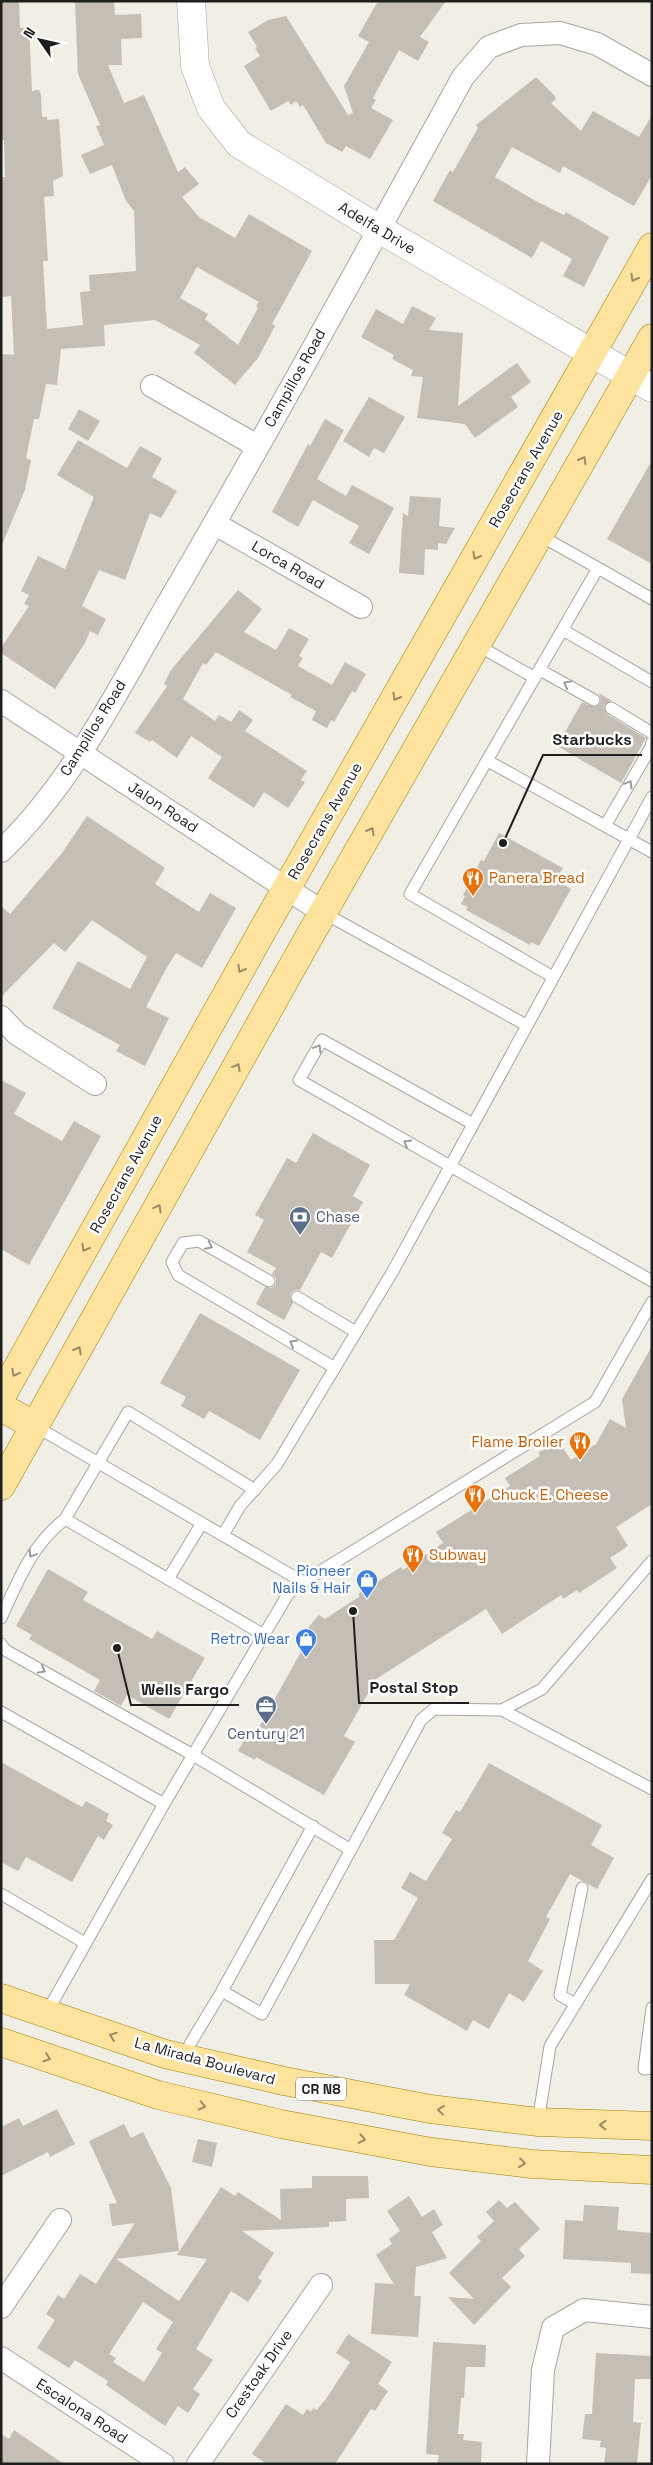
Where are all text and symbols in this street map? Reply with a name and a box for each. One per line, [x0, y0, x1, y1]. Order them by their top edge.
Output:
north arrow [15, 15, 65, 65]
text: N [19, 24, 39, 42]
street label: Adelfa Drive [335, 197, 419, 258]
one-way arrow [631, 273, 641, 282]
street label: Campillos Road [260, 325, 329, 430]
street label: Rosecrans Avenue [484, 407, 567, 531]
one-way arrow [576, 456, 586, 465]
street label: Lorca Road [248, 536, 328, 593]
one-way arrow [472, 550, 482, 559]
street label: Campillos Road [55, 676, 130, 779]
one-way arrow [564, 681, 573, 691]
one-way arrow [392, 692, 402, 701]
callout: Starbucks [543, 724, 642, 755]
text: Starbucks [552, 729, 632, 750]
street label: Rosecrans Avenue [283, 759, 366, 883]
street label: Jalon Road [125, 777, 202, 836]
one-way arrow [623, 781, 633, 790]
one-way arrow [364, 827, 374, 836]
restaurant icon: Panera Bread [461, 866, 485, 897]
place label: Panera Bread [489, 868, 585, 887]
one-way arrow [237, 963, 247, 972]
one-way arrow [311, 1044, 321, 1053]
one-way arrow [231, 1063, 241, 1072]
street label: Rosecrans Avenue [85, 1111, 166, 1236]
one-way arrow [404, 1140, 413, 1150]
one-way arrow [152, 1205, 162, 1214]
bank icon: Chase [288, 1205, 312, 1236]
place label: Chase [316, 1207, 360, 1226]
one-way arrow [204, 1240, 213, 1250]
one-way arrow [81, 1243, 91, 1252]
one-way arrow [290, 1340, 299, 1350]
one-way arrow [72, 1346, 82, 1355]
one-way arrow [11, 1368, 21, 1377]
restaurant icon: Flame Broiler [568, 1430, 592, 1461]
place label: Flame Broiler [472, 1432, 564, 1451]
restaurant icon: Chuck E. Cheese [463, 1483, 487, 1514]
place label: Chuck E. Cheese [491, 1485, 609, 1504]
restaurant icon: Subway [401, 1543, 425, 1574]
place label: Subway [429, 1545, 486, 1564]
one-way arrow [29, 1549, 39, 1558]
place label: Pioneer Nails & Hair [273, 1561, 351, 1597]
shop icon: Pioneer Nails & Hair [355, 1568, 379, 1599]
shop icon: Retro Wear [294, 1627, 318, 1658]
place label: Retro Wear [211, 1629, 290, 1648]
one-way arrow [36, 1664, 45, 1674]
callout: Postal Stop [359, 1672, 469, 1703]
callout: Wells Fargo [131, 1674, 239, 1705]
text: Postal Stop [369, 1677, 459, 1698]
text: Wells Fargo [141, 1679, 229, 1700]
office icon: Century 21 [254, 1694, 278, 1725]
place label: Century 21 [227, 1724, 305, 1743]
one-way arrow [109, 2032, 117, 2042]
street label: La Mirada Boulevard [132, 2033, 278, 2089]
one-way arrow [43, 2052, 51, 2062]
road number: CR N8 [296, 2078, 346, 2100]
one-way arrow [198, 2100, 207, 2111]
one-way arrow [437, 2105, 445, 2116]
one-way arrow [599, 2120, 607, 2131]
one-way arrow [357, 2134, 366, 2144]
one-way arrow [519, 2157, 527, 2168]
street label: Crestoak Drive [221, 2326, 296, 2422]
street label: Escalona Road [33, 2374, 132, 2447]

